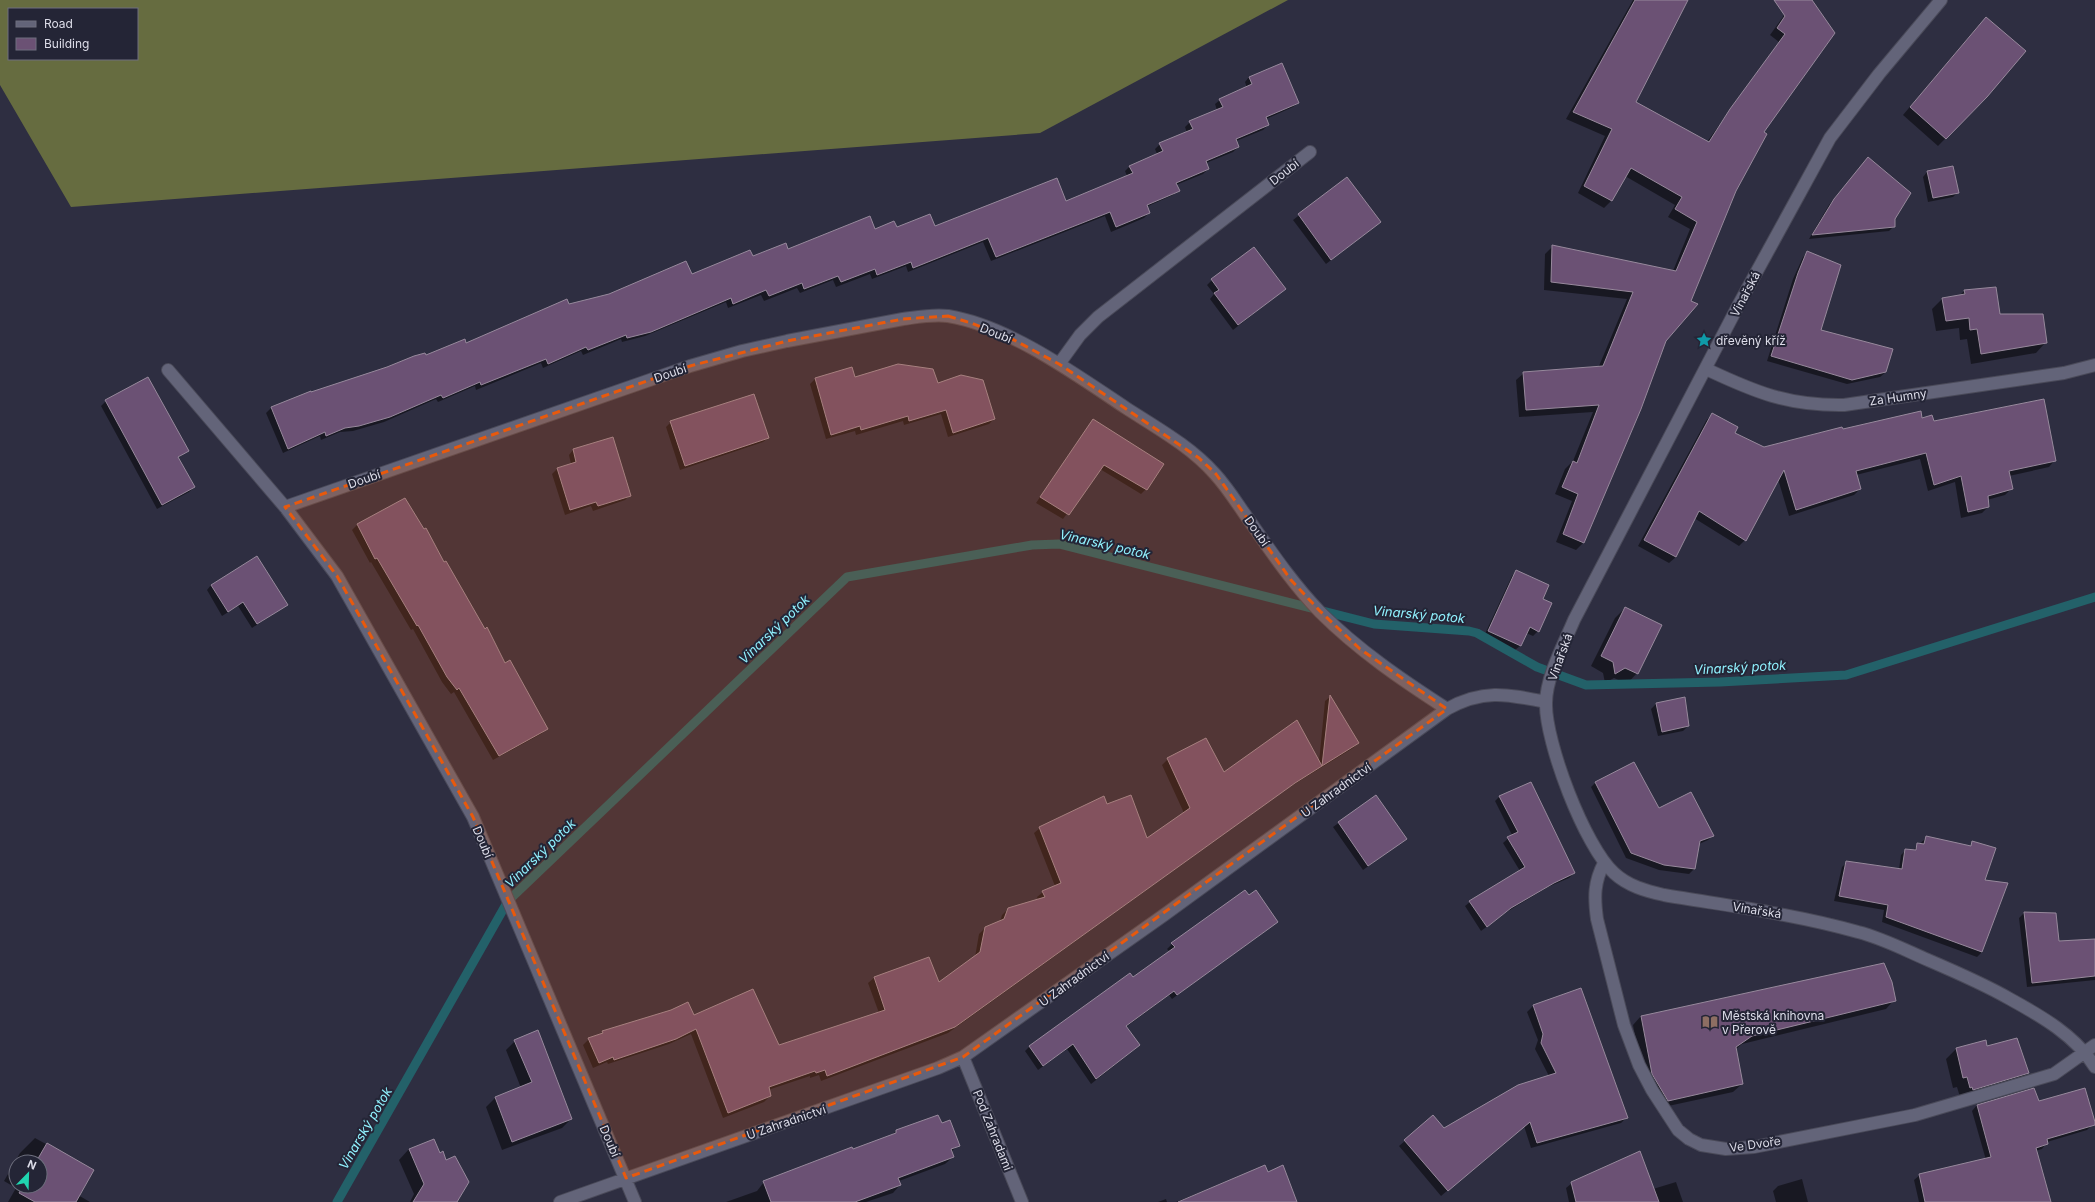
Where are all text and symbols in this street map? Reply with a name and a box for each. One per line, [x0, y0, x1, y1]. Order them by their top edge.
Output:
legend [8, 8, 138, 60]
text: Road [44, 16, 73, 31]
text: Building [44, 36, 89, 51]
street label: Doubí [1266, 156, 1302, 188]
street label: Vinařská [1727, 269, 1763, 319]
street label: Doubí [978, 320, 1014, 346]
place icon: dřevěný kříž [1695, 331, 1713, 349]
place label: dřevěný kříž [1716, 333, 1786, 348]
street label: Doubí [652, 360, 688, 385]
street label: Za Humny [1868, 386, 1928, 408]
street label: Doubí [346, 466, 382, 491]
street label: Doubí [1241, 513, 1273, 549]
water label: Vinarský potok [1058, 526, 1153, 562]
water label: Vinarský potok [735, 591, 813, 667]
water label: Vinarský potok [1372, 602, 1467, 626]
street label: Vinařská [1545, 631, 1575, 683]
water label: Vinarský potok [1693, 657, 1787, 677]
street label: U Zahradnictví [1298, 759, 1374, 820]
water label: Vinarský potok [501, 815, 579, 891]
street label: Doubí [470, 824, 496, 860]
street label: Vinařská [1732, 899, 1782, 921]
street label: U Zahradnictví [1036, 948, 1112, 1009]
place label: Městská knihovna v Přerově [1722, 1008, 1824, 1037]
library icon: Městská knihovna v Přerově [1701, 1013, 1719, 1031]
water label: Vinarský potok [335, 1083, 395, 1172]
street label: Pod Zahradami [970, 1087, 1016, 1173]
street label: U Zahradnictví [744, 1101, 828, 1143]
street label: Doubí [597, 1123, 623, 1159]
street label: Ve Dvoře [1728, 1133, 1782, 1155]
north arrow [8, 1154, 48, 1194]
text: N [25, 1157, 39, 1173]

